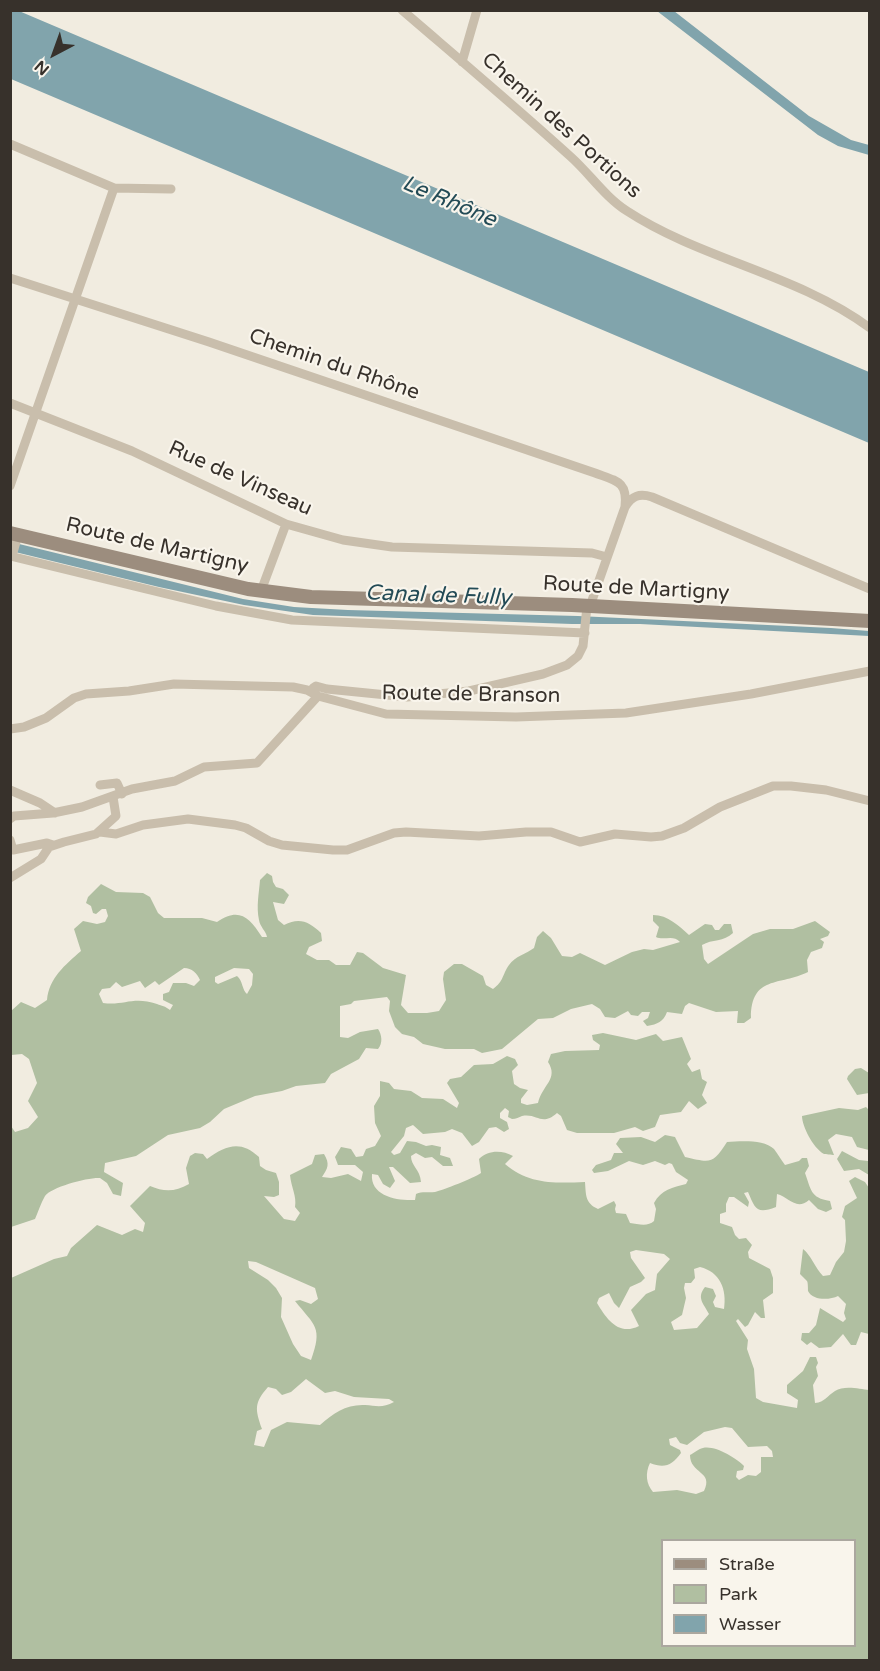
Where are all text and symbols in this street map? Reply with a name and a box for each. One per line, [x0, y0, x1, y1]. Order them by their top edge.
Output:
north arrow [24, 24, 84, 84]
street label: Chemin des Portions [476, 48, 646, 204]
text: N [31, 56, 54, 79]
water label: Le Rhône [398, 170, 500, 234]
street label: Chemin du Rhône [245, 324, 423, 406]
street label: Rue de Vinseau [164, 436, 316, 522]
street label: Route de Martigny [63, 513, 251, 579]
street label: Route de Martigny [542, 572, 730, 606]
water label: Canal de Fully [365, 580, 511, 612]
street label: Route de Branson [381, 681, 561, 709]
legend [661, 1539, 856, 1647]
text: Straße [719, 1553, 775, 1575]
text: Park [719, 1583, 757, 1605]
text: Wasser [719, 1613, 781, 1635]

